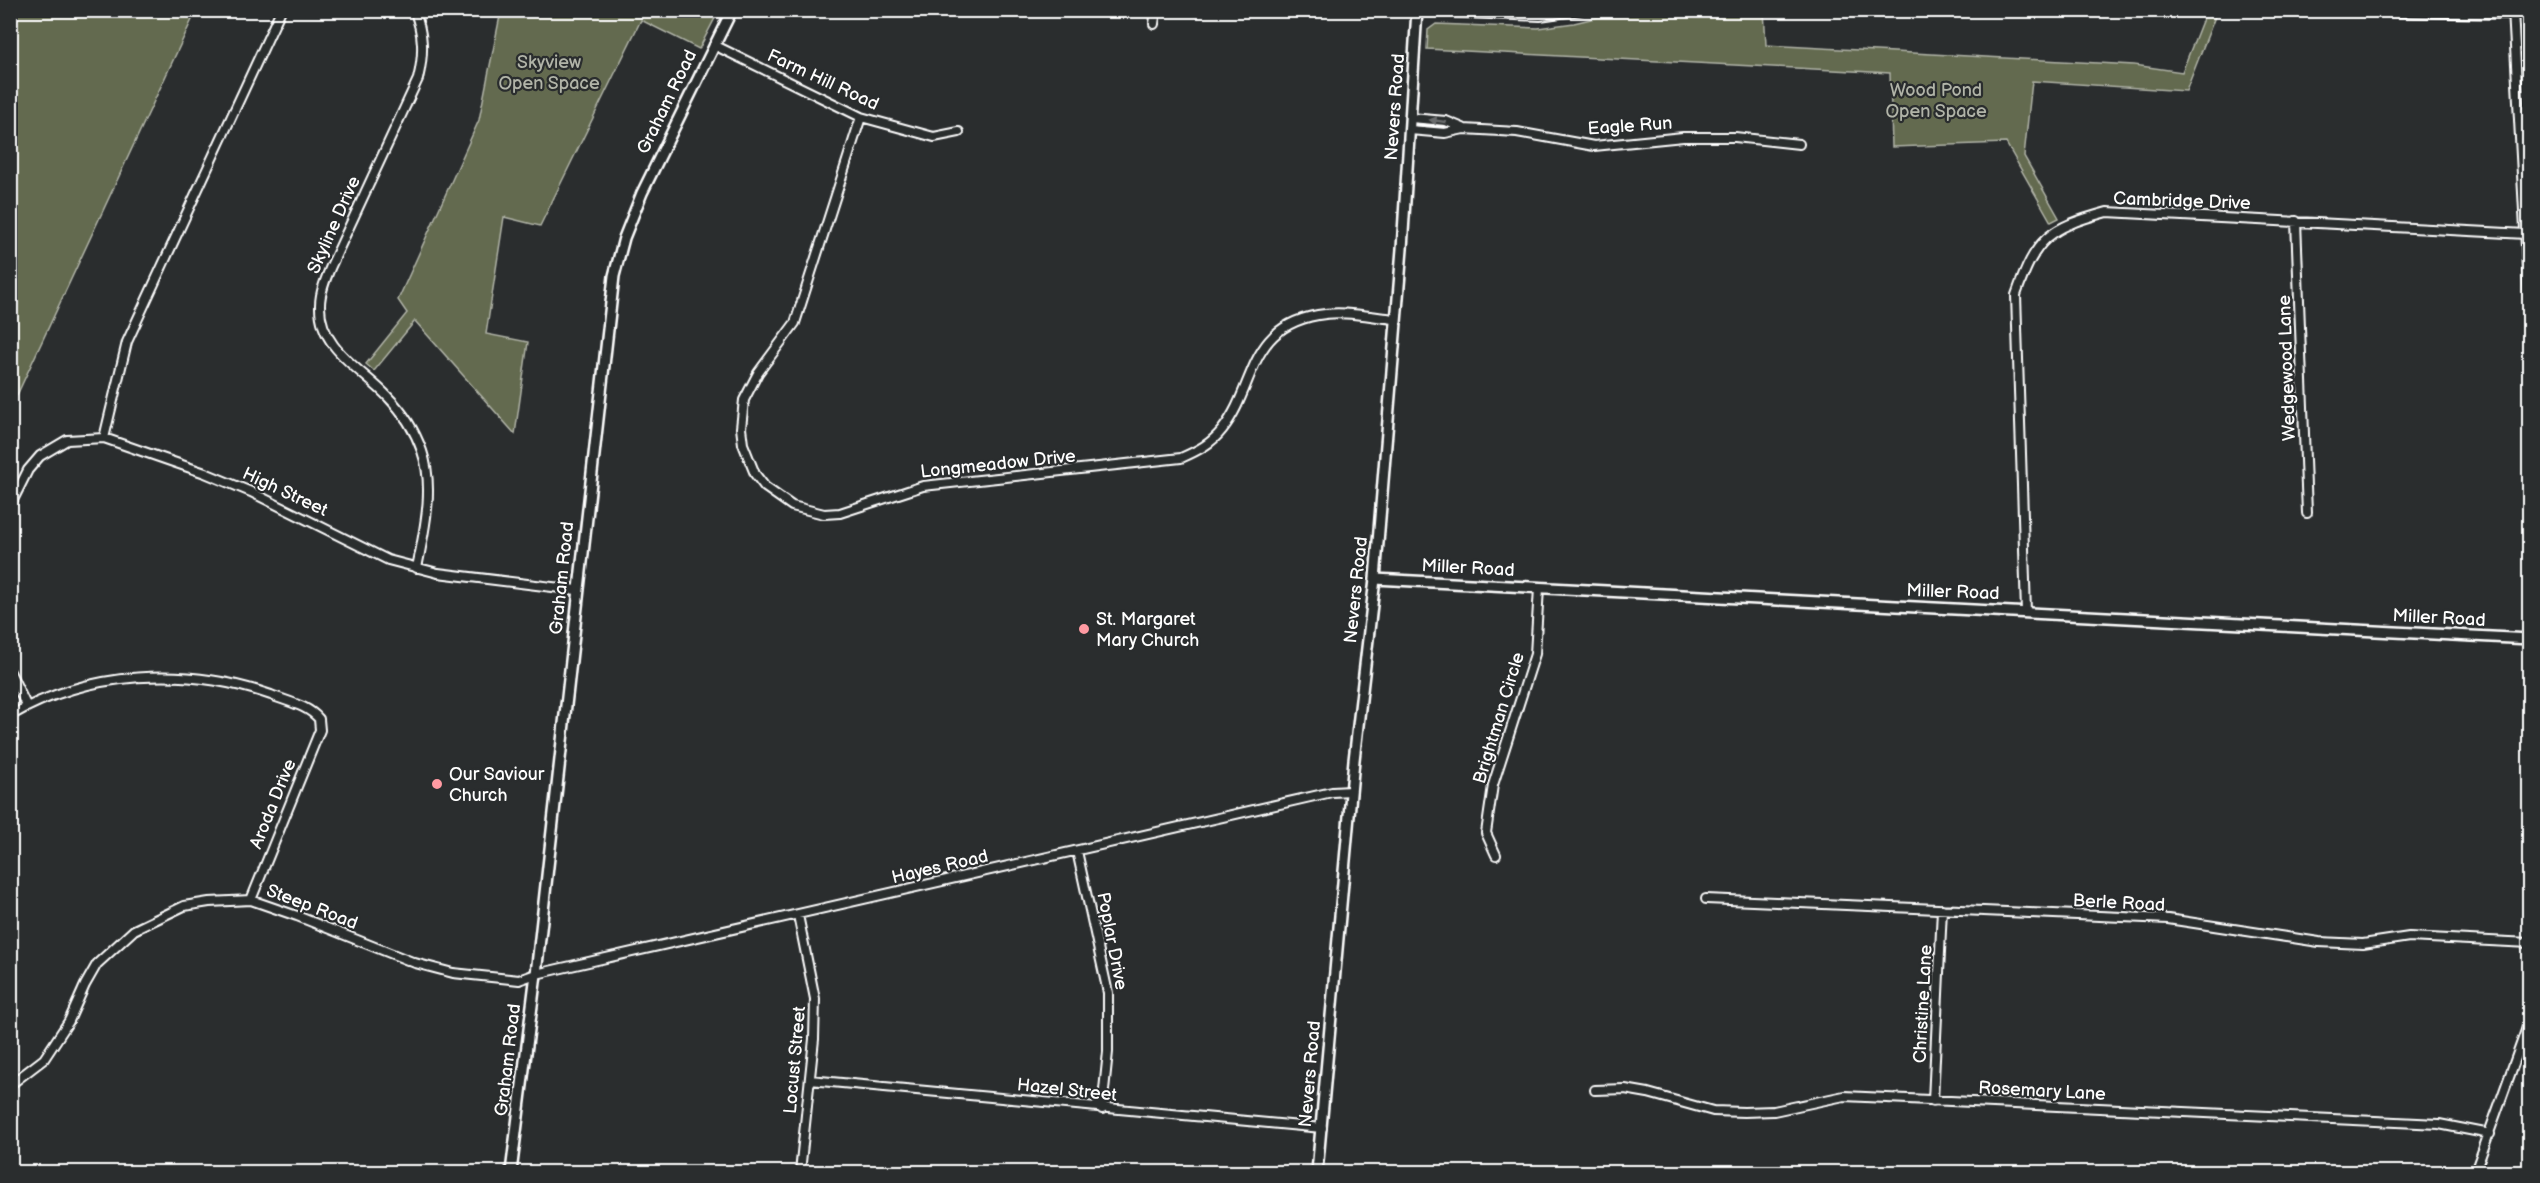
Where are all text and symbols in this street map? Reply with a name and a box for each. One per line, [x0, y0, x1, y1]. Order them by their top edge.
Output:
street label: Farm Hill Road [764, 45, 882, 115]
street label: Graham Road [633, 47, 701, 157]
park label: Skyview Open Space [498, 52, 600, 94]
street label: Nevers Road [1381, 53, 1409, 161]
park label: Wood Pond Open Space [1885, 80, 1987, 122]
street label: Eagle Run [1587, 113, 1673, 139]
one-way arrow [1428, 116, 1447, 125]
street label: Skyline Drive [303, 173, 365, 277]
street label: Cambridge Drive [2113, 188, 2251, 214]
street label: Wedgewood Lane [2274, 294, 2300, 441]
street label: Longmeadow Drive [919, 445, 1077, 483]
street label: High Street [239, 463, 331, 521]
street label: Graham Road [546, 521, 578, 635]
street label: Nevers Road [1340, 536, 1372, 644]
street label: Miller Road [1421, 555, 1515, 581]
street label: Miller Road [1906, 580, 2000, 604]
street label: Miller Road [2392, 605, 2486, 631]
place label: St. Margaret Mary Church [1096, 609, 1199, 651]
marker: St. Margaret Mary Church [1077, 622, 1091, 636]
street label: Brightman Circle [1469, 649, 1529, 786]
street label: Aroda Drive [245, 756, 301, 852]
place label: Our Saviour Church [449, 764, 545, 806]
marker: Our Saviour Church [430, 777, 444, 791]
street label: Hayes Road [890, 846, 990, 888]
street label: Steep Road [263, 880, 361, 934]
street label: Poplar Drive [1092, 890, 1132, 992]
street label: Berle Road [2072, 890, 2166, 916]
street label: Christine Lane [1909, 944, 1937, 1064]
street label: Graham Road [491, 1003, 525, 1117]
street label: Locust Street [780, 1005, 810, 1115]
street label: Nevers Road [1295, 1020, 1325, 1128]
street label: Hazel Street [1016, 1074, 1118, 1106]
street label: Rosemary Lane [1978, 1077, 2107, 1105]

